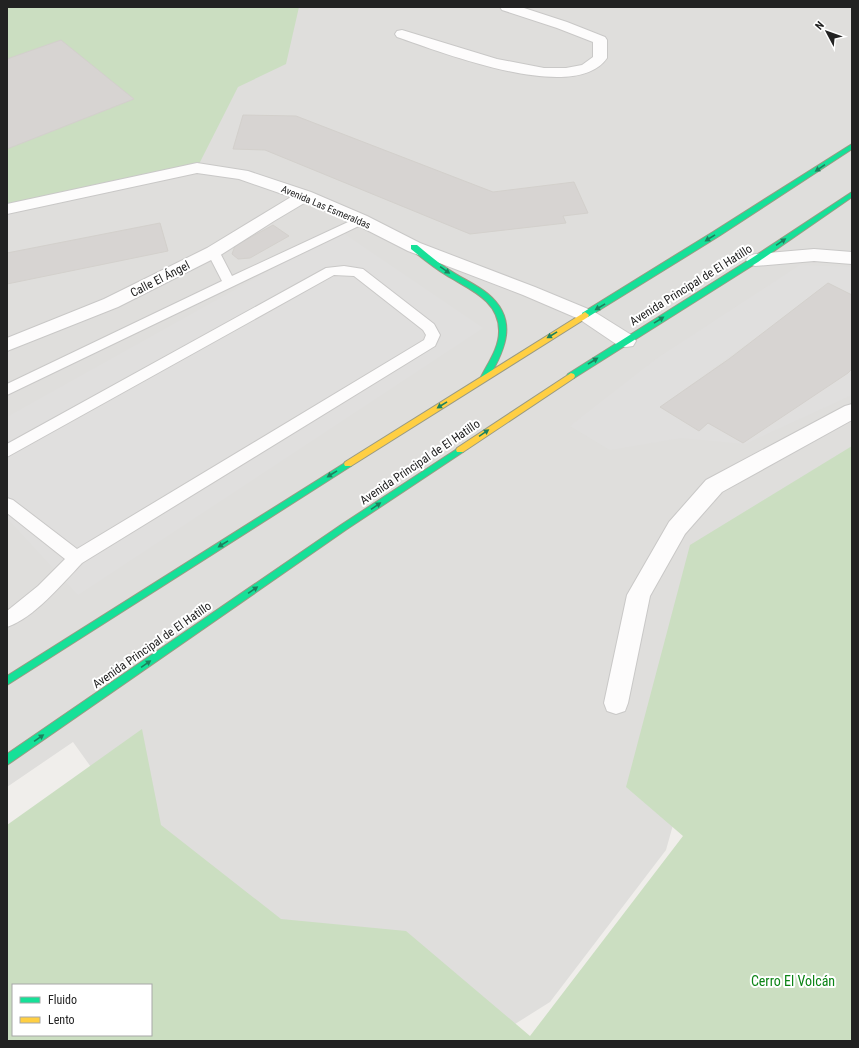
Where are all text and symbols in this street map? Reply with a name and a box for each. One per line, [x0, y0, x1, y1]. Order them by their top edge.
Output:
north arrow [807, 12, 847, 52]
text: N [813, 19, 827, 33]
one-way arrow [814, 164, 826, 171]
street label: Avenida Las Esmeraldas [280, 183, 373, 231]
one-way arrow [705, 234, 716, 242]
one-way arrow [775, 239, 787, 246]
street label: Avenida Principal de El Hatillo [627, 242, 755, 328]
street label: Calle El Ángel [127, 257, 192, 300]
one-way arrow [440, 266, 451, 274]
one-way arrow [594, 303, 606, 310]
one-way arrow [654, 316, 664, 324]
one-way arrow [546, 332, 558, 339]
one-way arrow [587, 358, 599, 365]
one-way arrow [436, 401, 448, 408]
street label: Avenida Principal de El Hatillo [357, 417, 483, 507]
one-way arrow [479, 430, 490, 437]
one-way arrow [327, 470, 337, 478]
one-way arrow [371, 502, 382, 510]
one-way arrow [217, 540, 228, 548]
one-way arrow [248, 586, 258, 594]
street label: Avenida Principal de El Hatillo [90, 599, 214, 691]
one-way arrow [141, 660, 151, 668]
one-way arrow [34, 734, 44, 742]
park label: Cerro El Volcán [751, 973, 835, 989]
legend [12, 984, 152, 1036]
text: Fluido [48, 993, 77, 1007]
text: Lento [48, 1013, 75, 1027]

